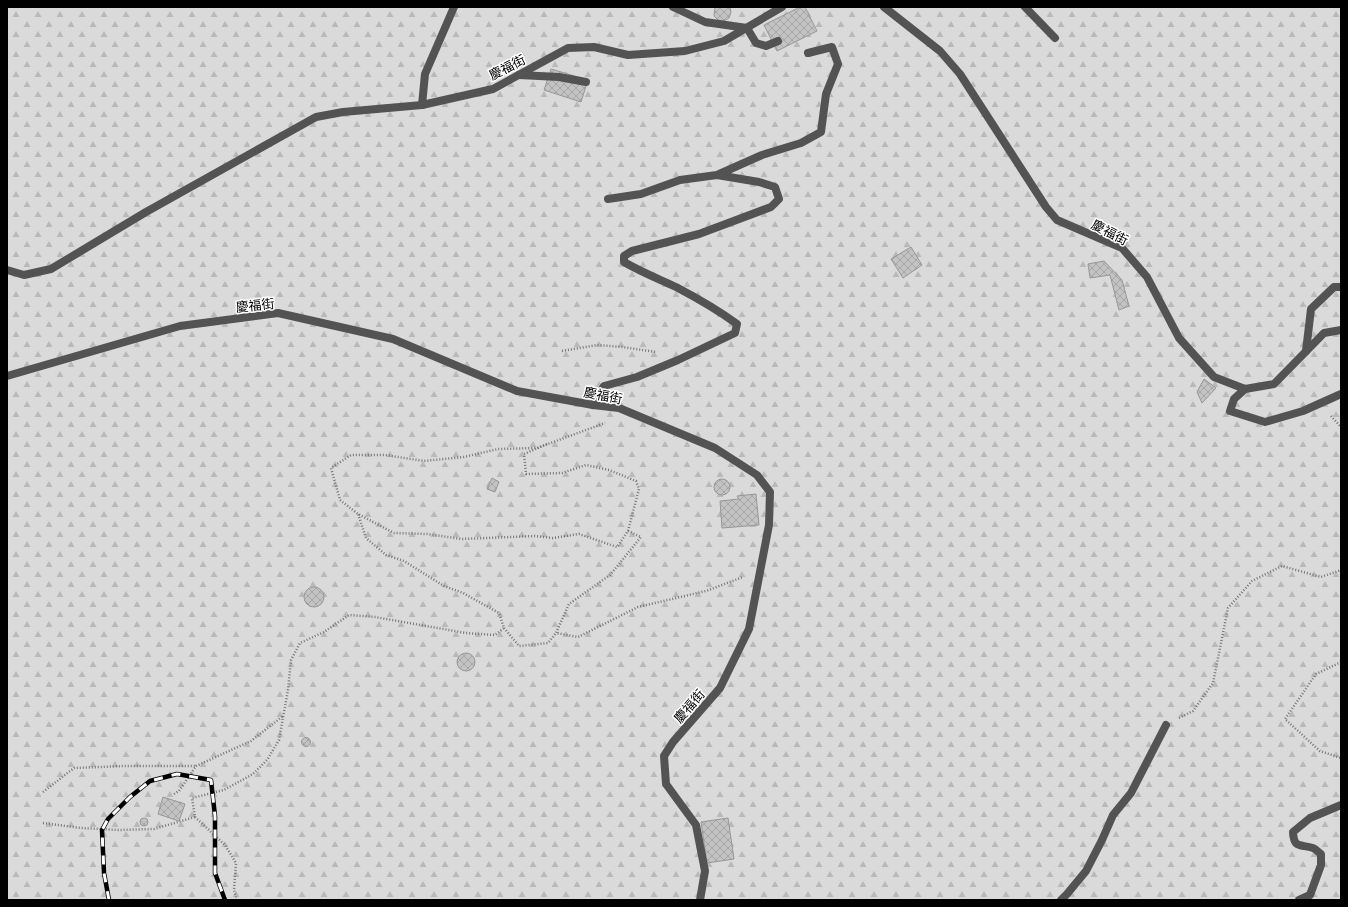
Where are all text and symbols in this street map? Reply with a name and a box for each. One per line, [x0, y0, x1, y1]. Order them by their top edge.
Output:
street label: 慶福街 [486, 52, 528, 83]
street label: 慶福街 [1089, 217, 1131, 248]
street label: 慶福街 [235, 296, 275, 315]
street label: 慶福街 [582, 384, 623, 407]
street label: 慶福街 [671, 687, 708, 726]

